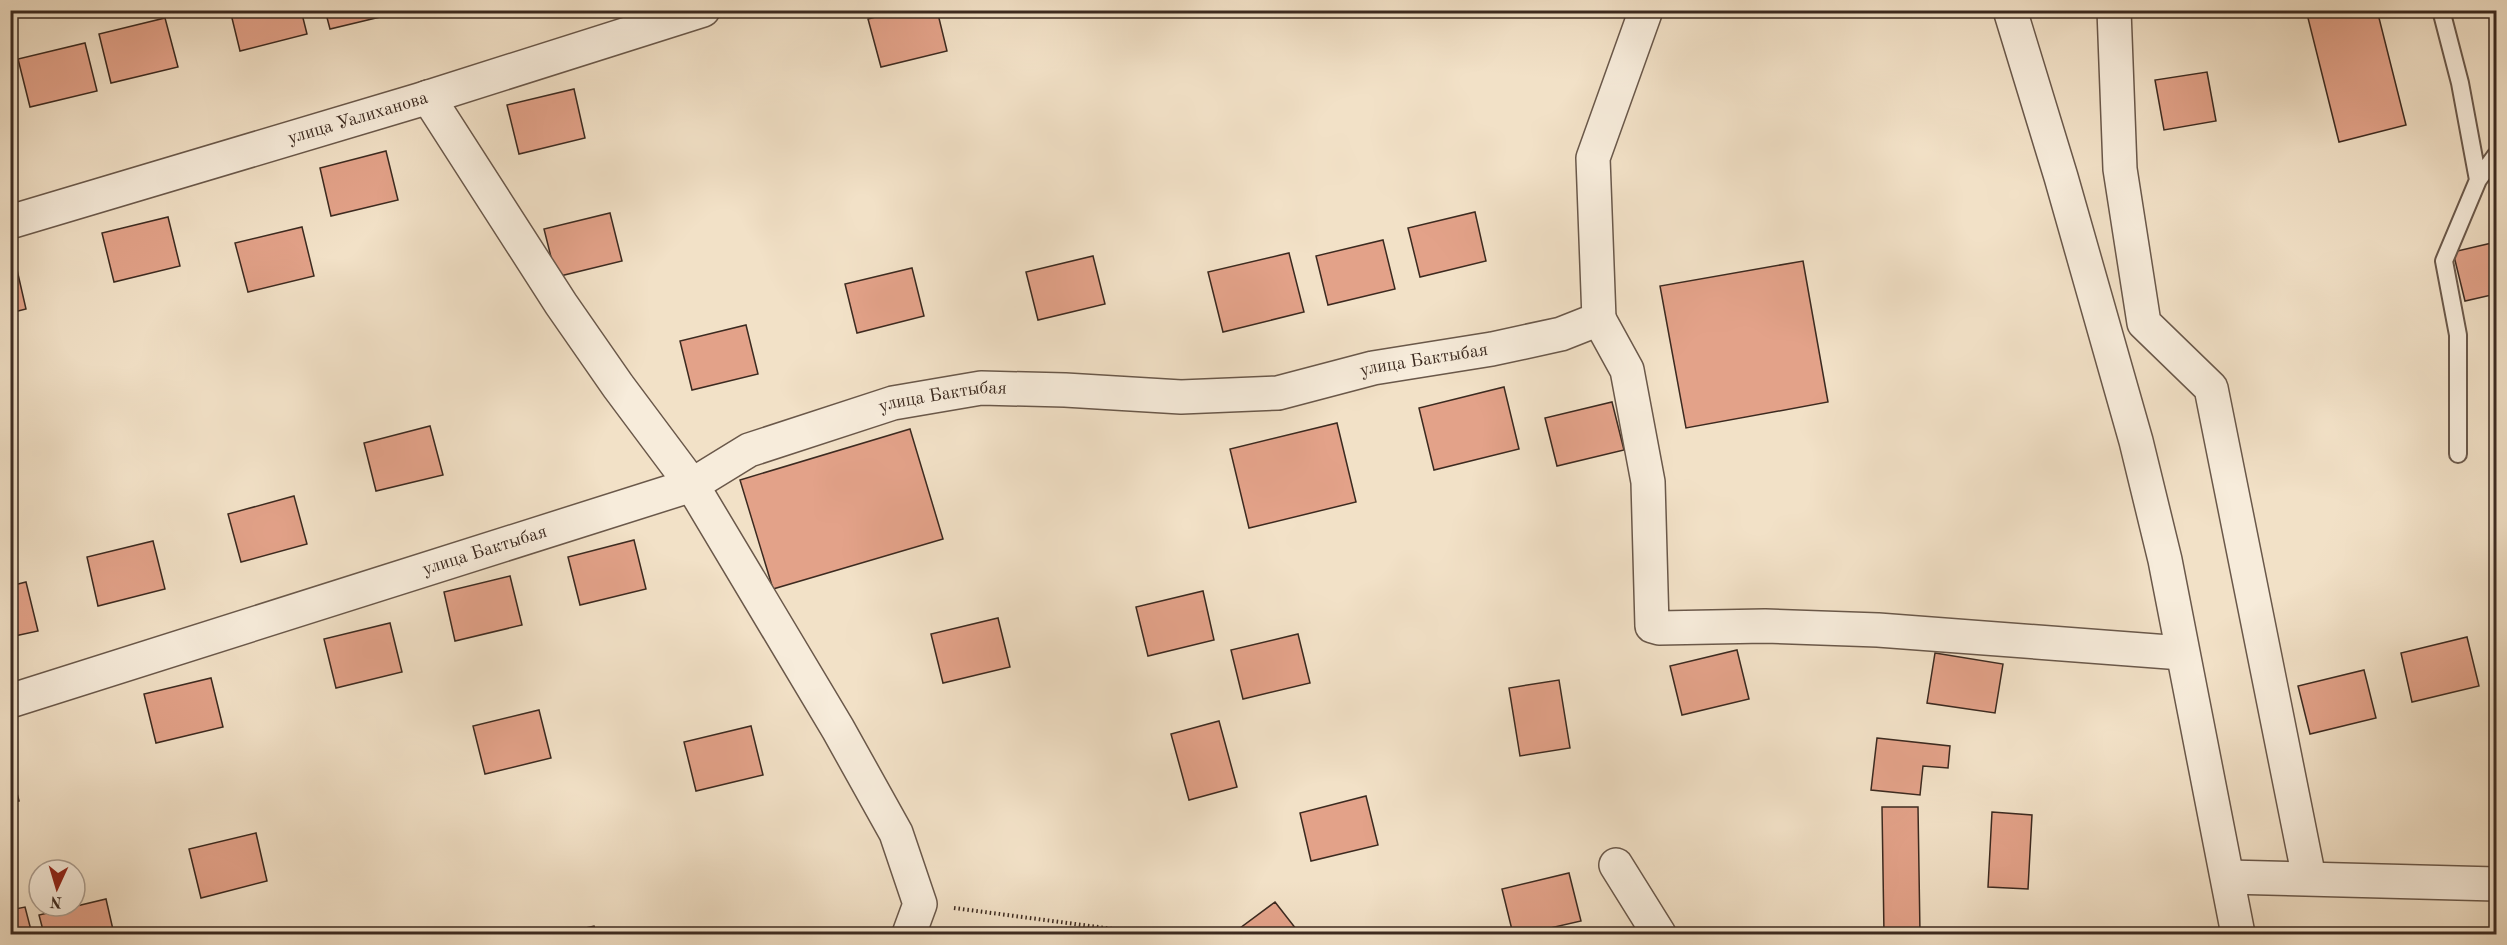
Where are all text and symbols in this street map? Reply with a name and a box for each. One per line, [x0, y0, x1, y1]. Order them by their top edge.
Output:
street label: улица Уалиханова [286, 89, 430, 148]
street label: улица Бактыбая [1358, 341, 1489, 380]
street label: улица Бактыбая [876, 379, 1007, 416]
street label: улица Бактыбая [420, 523, 549, 579]
north arrow [27, 858, 87, 918]
text: N [49, 893, 63, 909]

